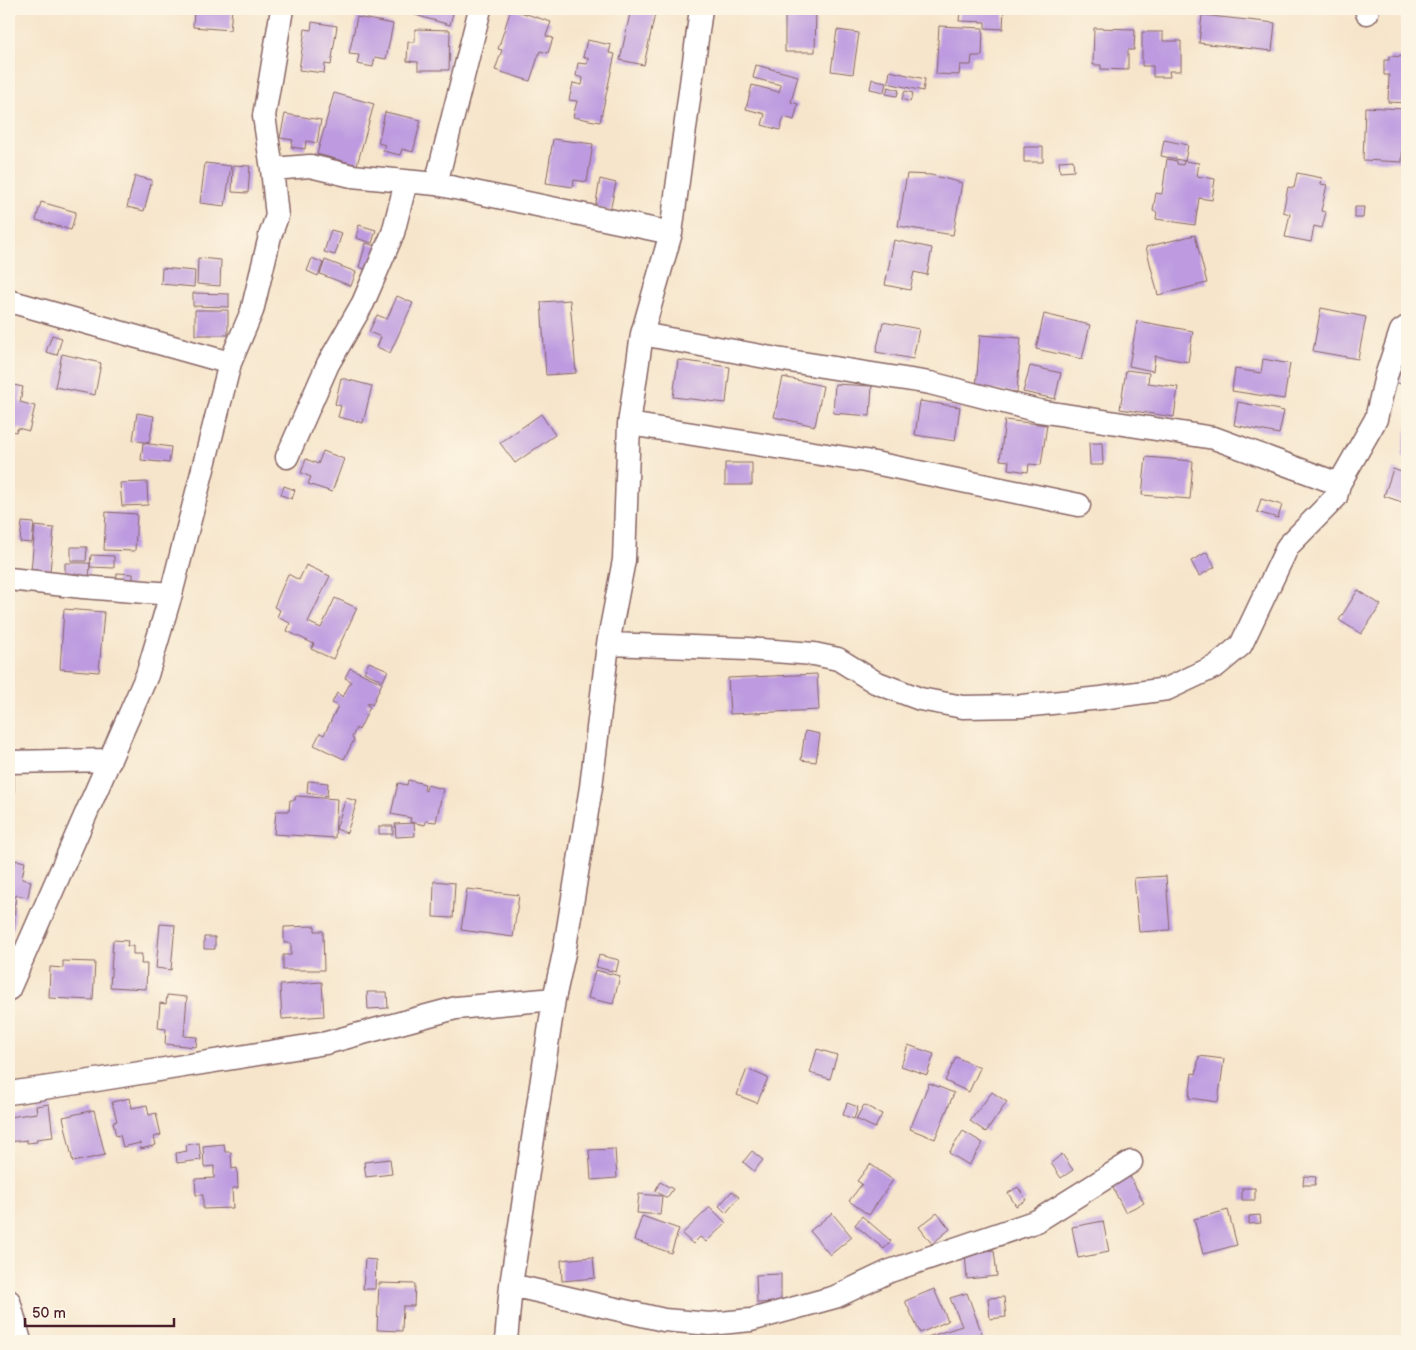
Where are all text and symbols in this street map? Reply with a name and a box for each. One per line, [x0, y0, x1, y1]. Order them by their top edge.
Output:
scale bar [25, 1295, 174, 1327]
text: 50 m [32, 1304, 66, 1323]

